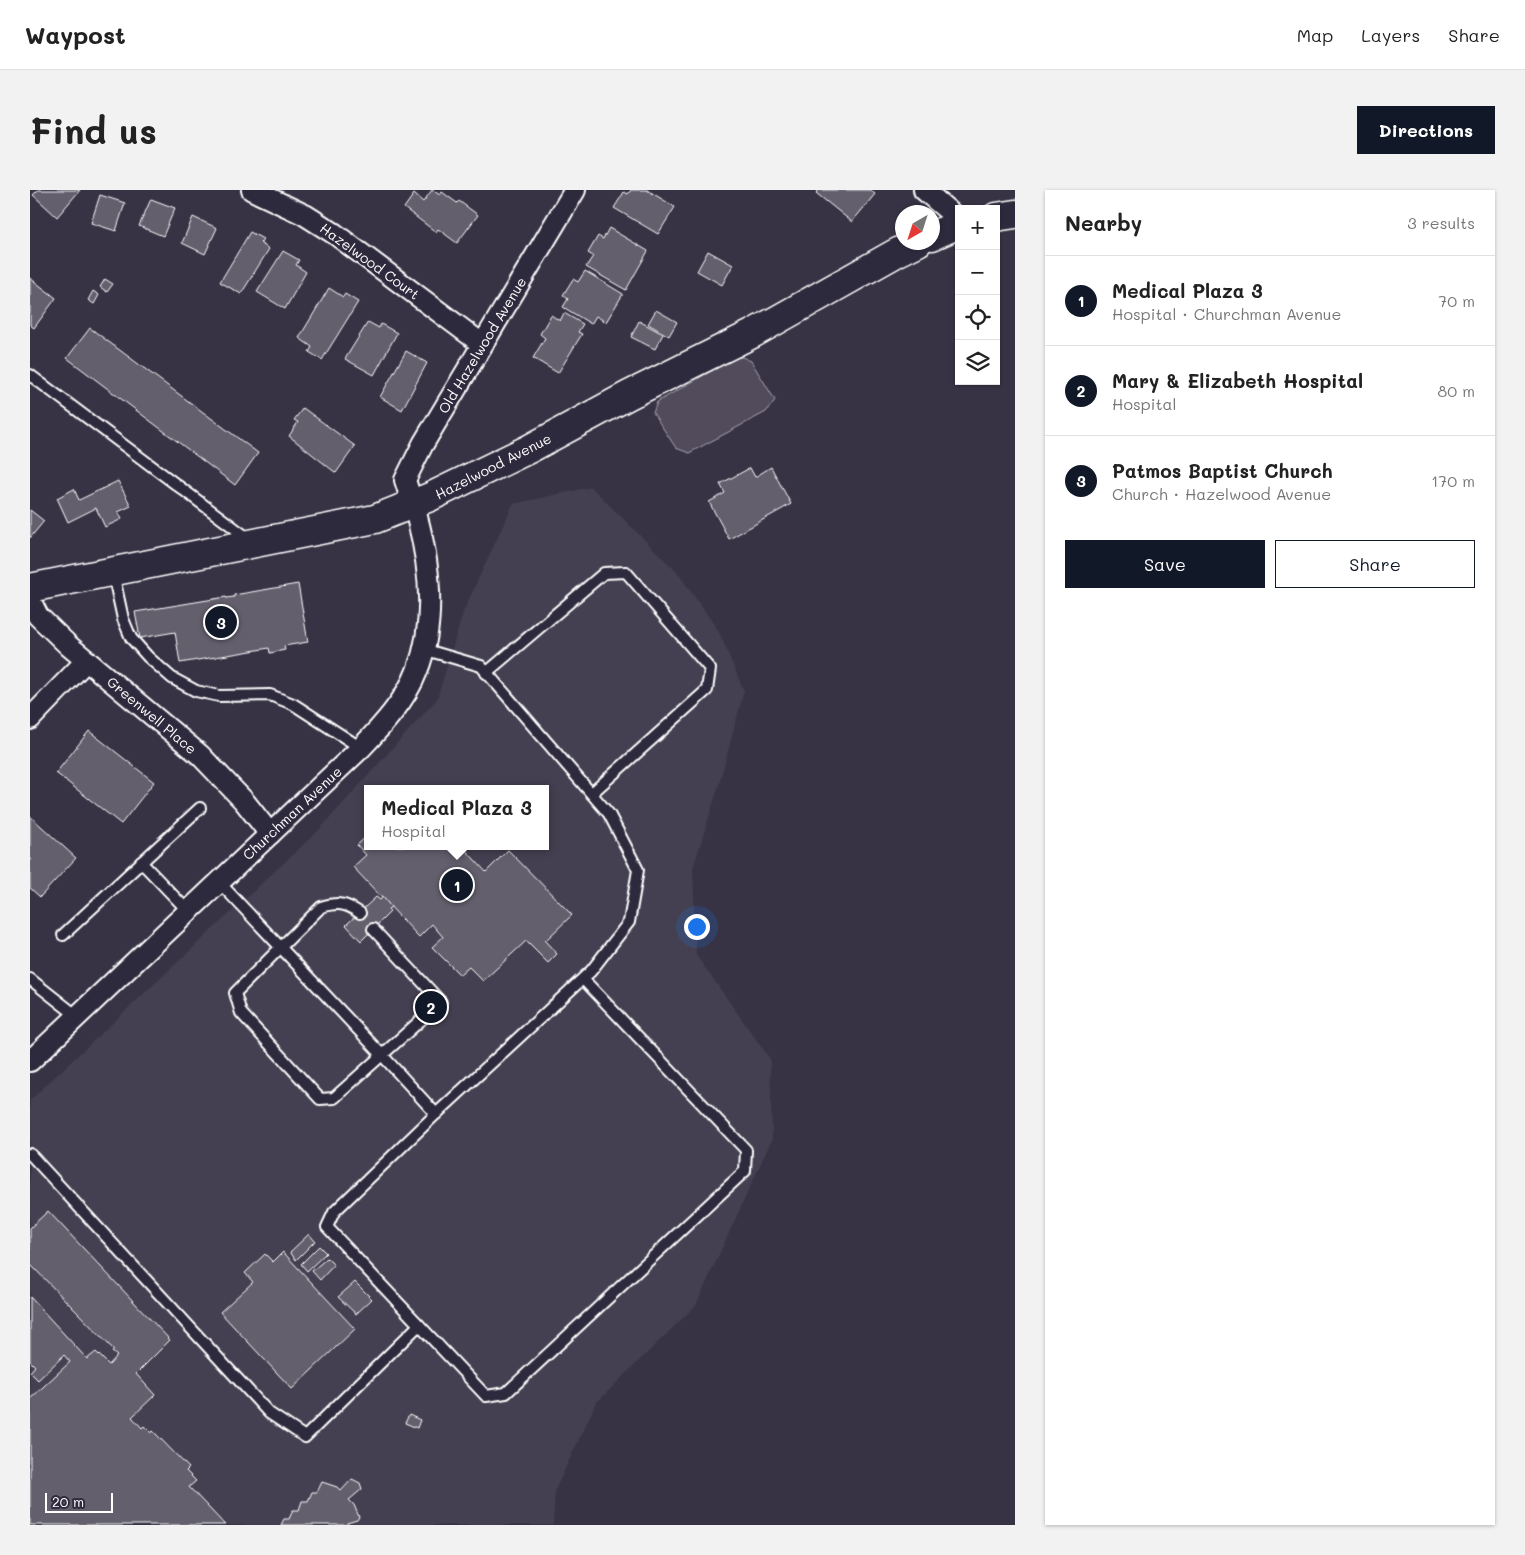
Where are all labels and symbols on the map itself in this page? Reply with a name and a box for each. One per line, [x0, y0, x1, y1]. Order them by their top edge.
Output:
north arrow [895, 205, 940, 250]
street label: Hazelwood Court [316, 218, 424, 304]
street label: Old Hazelwood Avenue [434, 273, 530, 417]
street label: Hazelwood Avenue [432, 428, 554, 504]
pin: 3 [205, 603, 237, 641]
street label: Greenwell Place [103, 672, 201, 758]
street label: Churchman Avenue [238, 762, 346, 864]
pin: 1 [441, 866, 473, 904]
your location [684, 914, 710, 940]
pin: 2 [415, 988, 447, 1026]
scale bar [45, 1490, 112, 1513]

